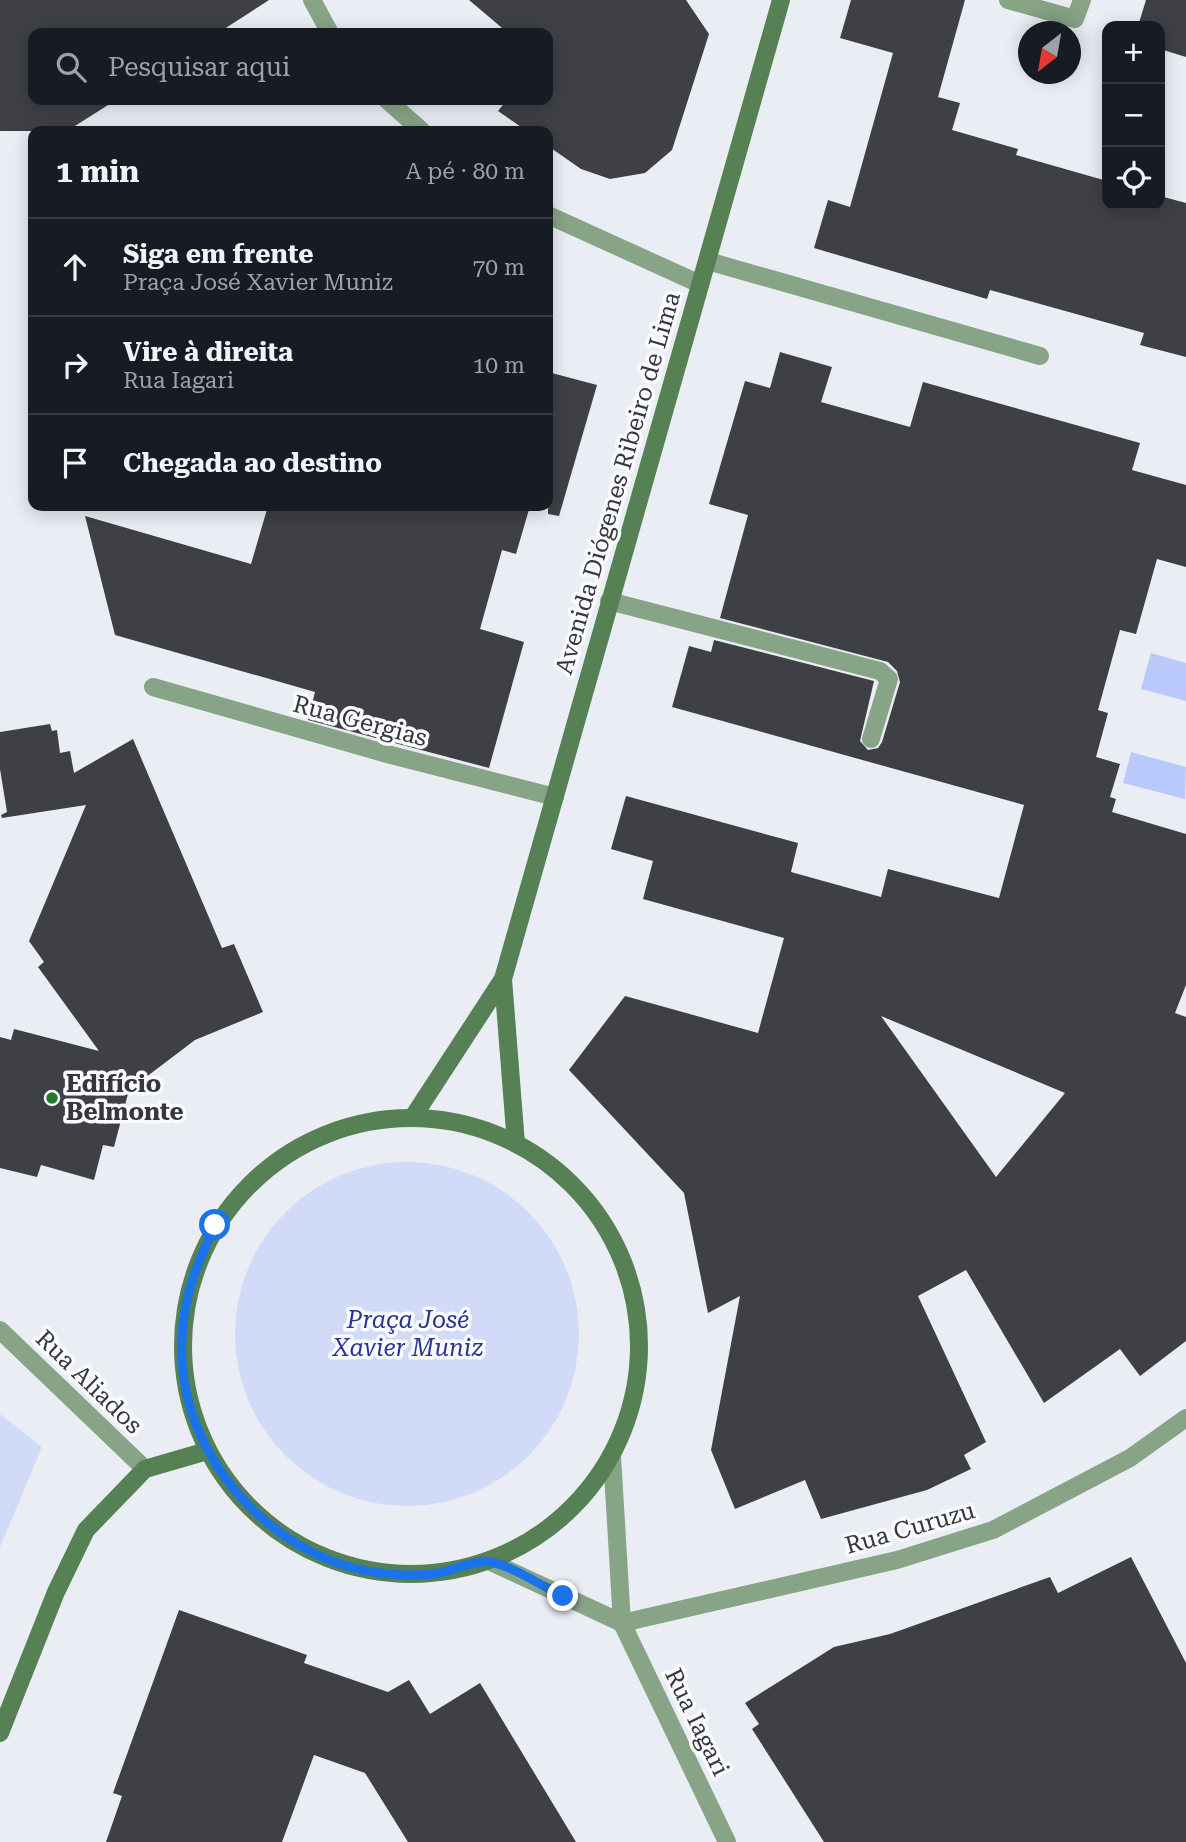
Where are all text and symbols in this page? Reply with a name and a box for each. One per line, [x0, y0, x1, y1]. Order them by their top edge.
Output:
north arrow [1018, 21, 1081, 84]
map controls [1102, 21, 1165, 210]
button: + [1102, 21, 1165, 84]
search box [28, 28, 553, 105]
icon: search [52, 48, 90, 86]
text: Pesquisar aqui [108, 52, 290, 82]
button: − [1102, 84, 1165, 147]
button: locate [1102, 147, 1165, 210]
text: 1 min [56, 154, 139, 189]
text: A pé · 80 m [405, 158, 525, 185]
text: Siga em frente [123, 239, 313, 269]
icon: ahead [56, 248, 94, 286]
text: 70 m [472, 254, 525, 281]
text: Praça José Xavier Muniz [123, 269, 393, 296]
street label: Avenida Diógenes Ribeiro de Lima [550, 289, 686, 677]
text: Vire à direita [123, 337, 293, 367]
icon: right [56, 346, 94, 384]
text: 10 m [472, 352, 525, 379]
text: Rua Iagari [123, 367, 234, 394]
icon: arrive [56, 444, 94, 482]
text: Chegada ao destino [123, 448, 382, 478]
street label: Rua Gergias [290, 690, 430, 752]
place label: Edifício Belmonte [66, 1070, 184, 1126]
marker: Edifício Belmonte [44, 1090, 60, 1106]
route start [199, 1209, 230, 1240]
park label: Praça José Xavier Muniz [332, 1306, 483, 1362]
street label: Rua Aliados [30, 1324, 148, 1440]
street label: Rua Curuzu [842, 1496, 978, 1560]
route end [547, 1580, 578, 1611]
street label: Rua Iagari [659, 1664, 735, 1780]

